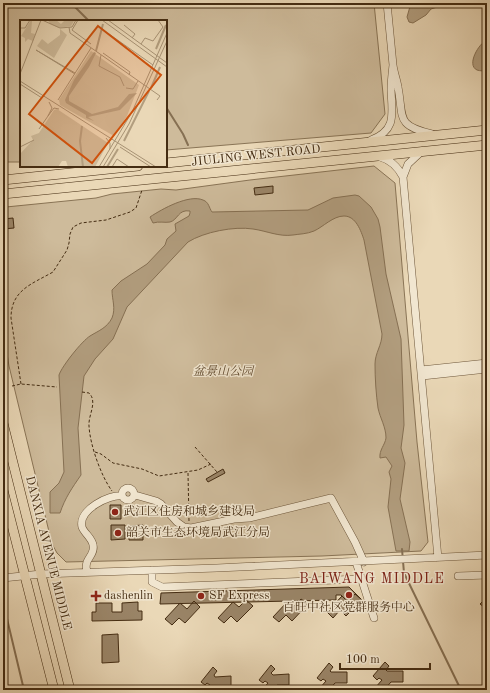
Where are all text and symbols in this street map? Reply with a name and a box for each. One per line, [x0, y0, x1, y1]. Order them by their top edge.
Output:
inset map [20, 20, 167, 167]
street label: JIULING WEST ROAD [191, 143, 321, 169]
park label: 盆景山公园 [193, 364, 255, 378]
street label: DANXIA AVENUE MIDDLE [23, 475, 73, 631]
place label: 武江区住房和城乡建设局 [123, 504, 255, 518]
marker: 武江区住房和城乡建设局 [110, 507, 120, 517]
place label: 韶关市生态环境局武江分局 [126, 525, 270, 539]
marker: 韶关市生态环境局武江分局 [113, 528, 123, 538]
district label: BAIWANG MIDDLE [299, 572, 445, 586]
place label: dashenlin [104, 590, 153, 602]
place label: SF Express [209, 590, 270, 602]
marker: 百旺中社区党群服务中心 [344, 590, 354, 600]
marker: dashenlin [91, 591, 101, 601]
marker: SF Express [196, 591, 206, 601]
place label: 百旺中社区党群服务中心 [283, 600, 415, 614]
scale bar [340, 645, 430, 671]
text: 100 m [346, 654, 380, 666]

